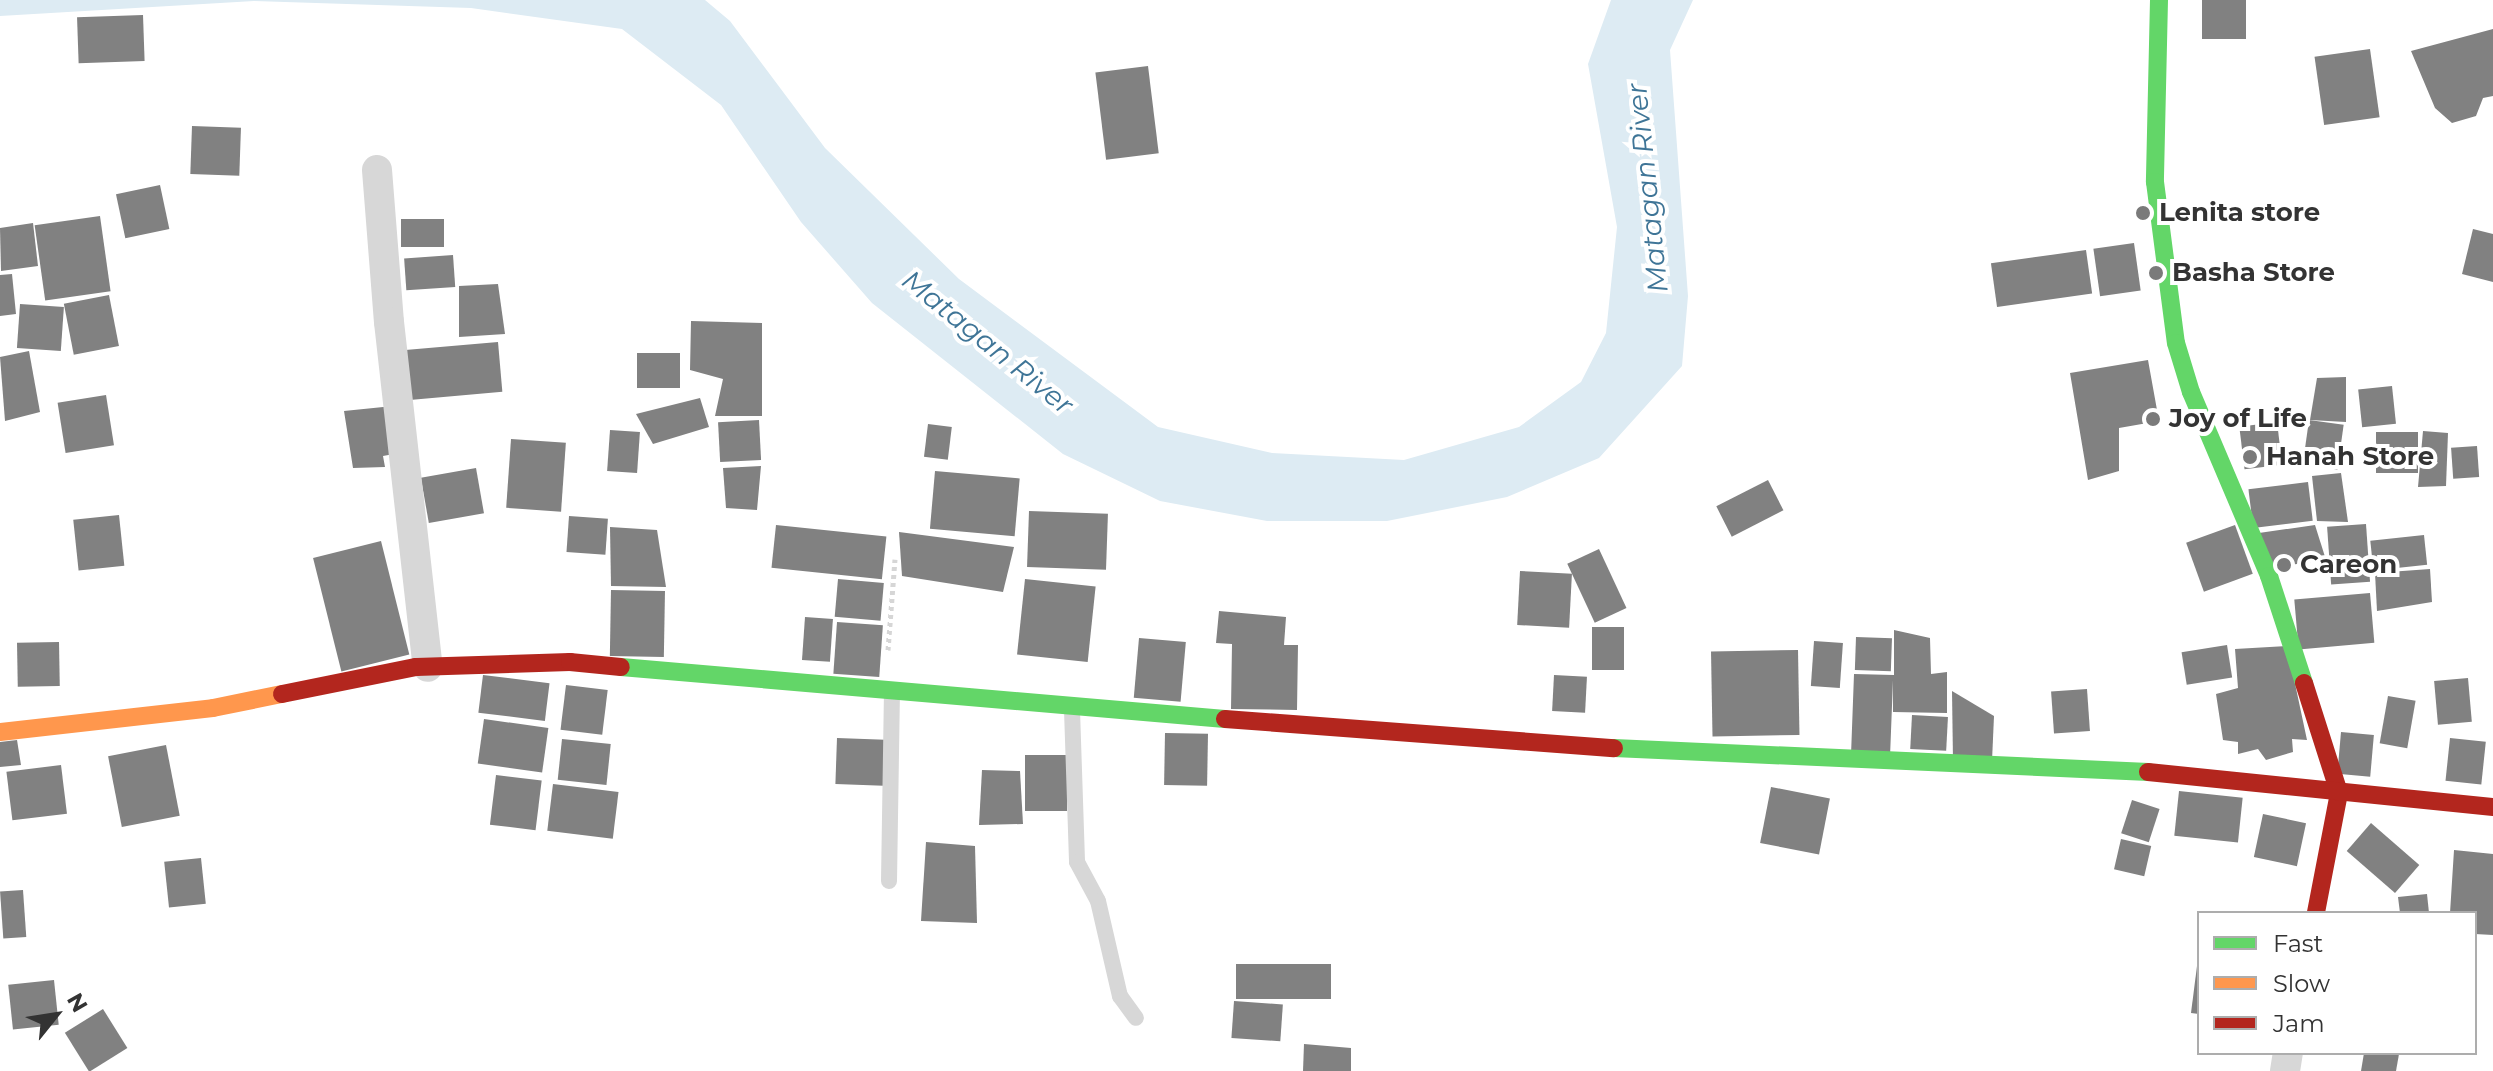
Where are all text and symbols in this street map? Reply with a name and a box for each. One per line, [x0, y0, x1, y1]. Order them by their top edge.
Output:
water label: Matagan River [1619, 81, 1675, 295]
place label: Lenita store [2159, 197, 2320, 229]
marker: Lenita store [2134, 204, 2152, 222]
place label: Basha Store [2172, 257, 2335, 289]
water label: Matagan River [896, 263, 1080, 421]
marker: Basha Store [2147, 264, 2165, 282]
place label: Joy of Life [2169, 403, 2307, 435]
marker: Joy of Life [2144, 410, 2162, 428]
place label: Hanah Store [2266, 441, 2434, 473]
marker: Hanah Store [2241, 448, 2259, 466]
place label: Careon [2300, 549, 2397, 581]
marker: Careon [2275, 556, 2293, 574]
legend [2197, 911, 2477, 1055]
text: Fast [2273, 929, 2323, 958]
text: Slow [2273, 969, 2330, 998]
north arrow [16, 975, 96, 1055]
text: N [61, 988, 93, 1017]
text: Jam [2273, 1009, 2325, 1038]

